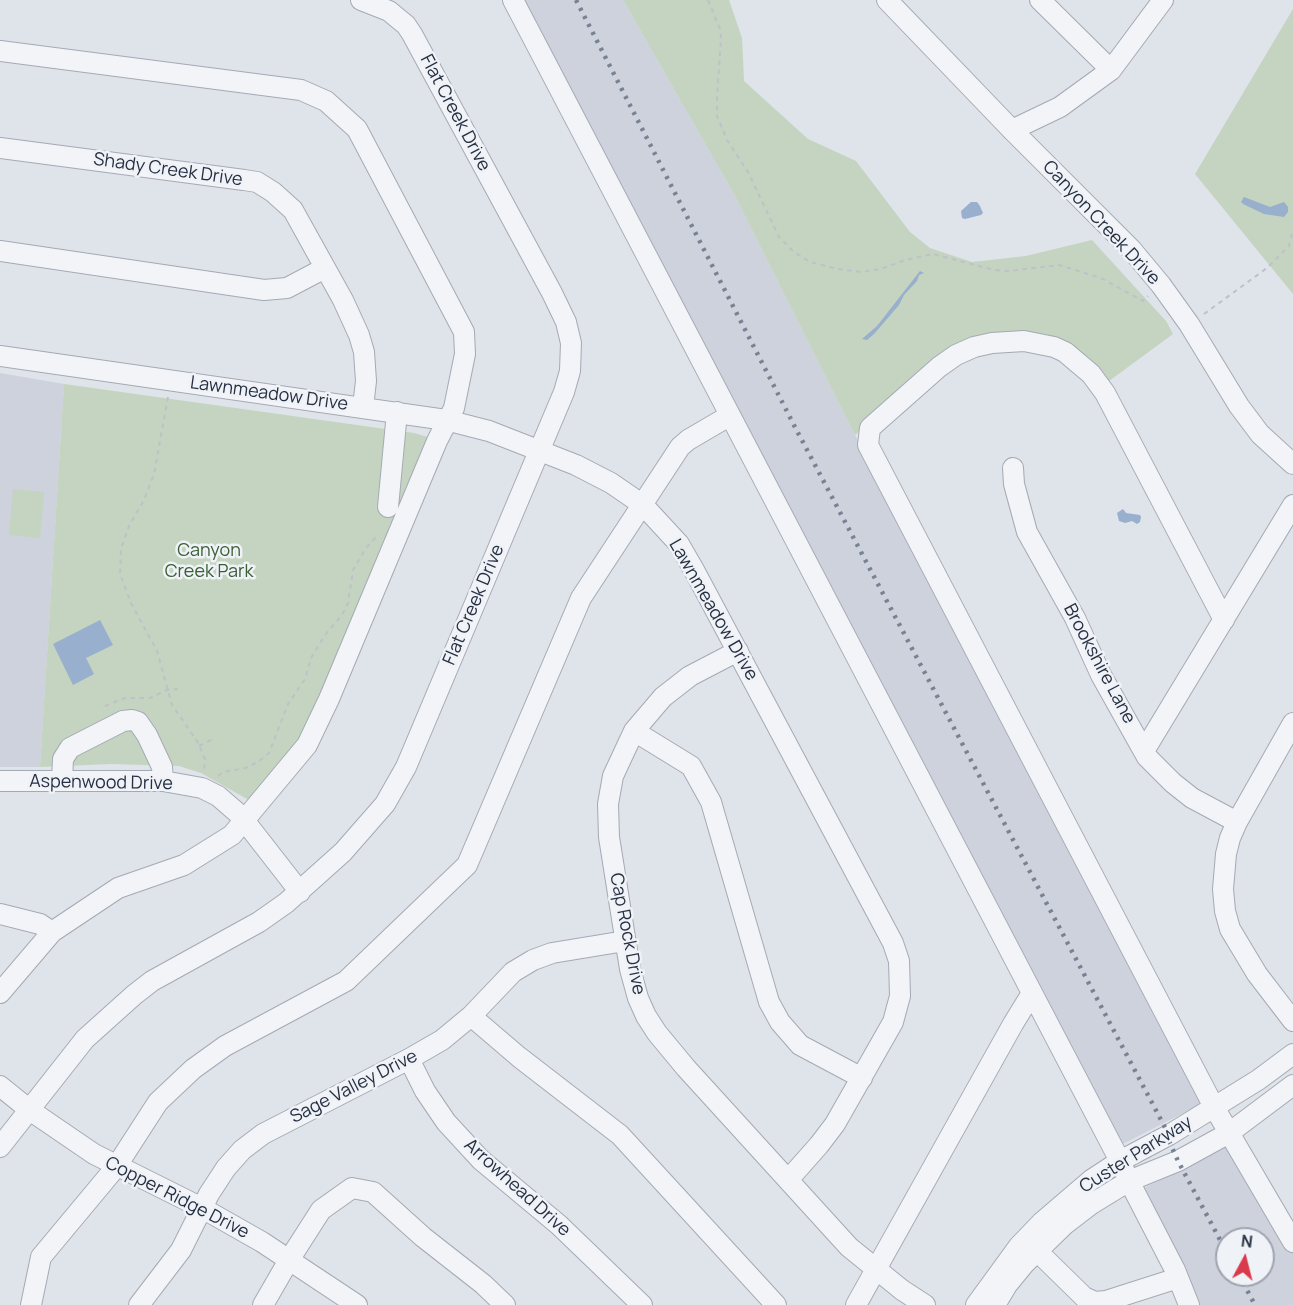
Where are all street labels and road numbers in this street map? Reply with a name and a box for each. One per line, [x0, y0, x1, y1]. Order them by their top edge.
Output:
street label: Flat Creek Drive [415, 51, 495, 175]
street label: Shady Creek Drive [92, 149, 244, 191]
street label: Canyon Creek Drive [1038, 156, 1164, 290]
street label: Lawnmeadow Drive [189, 372, 349, 416]
street label: Lawnmeadow Drive [664, 536, 762, 684]
street label: Flat Creek Drive [439, 541, 509, 669]
street label: Brookshire Lane [1058, 600, 1140, 728]
street label: Aspenwood Drive [29, 771, 173, 795]
street label: Cap Rock Drive [605, 871, 649, 997]
street label: Sage Valley Drive [287, 1046, 421, 1128]
street label: Custer Parkway [1076, 1112, 1196, 1198]
street label: Arrowhead Drive [459, 1135, 575, 1241]
street label: Copper Ridge Drive [101, 1152, 253, 1244]

